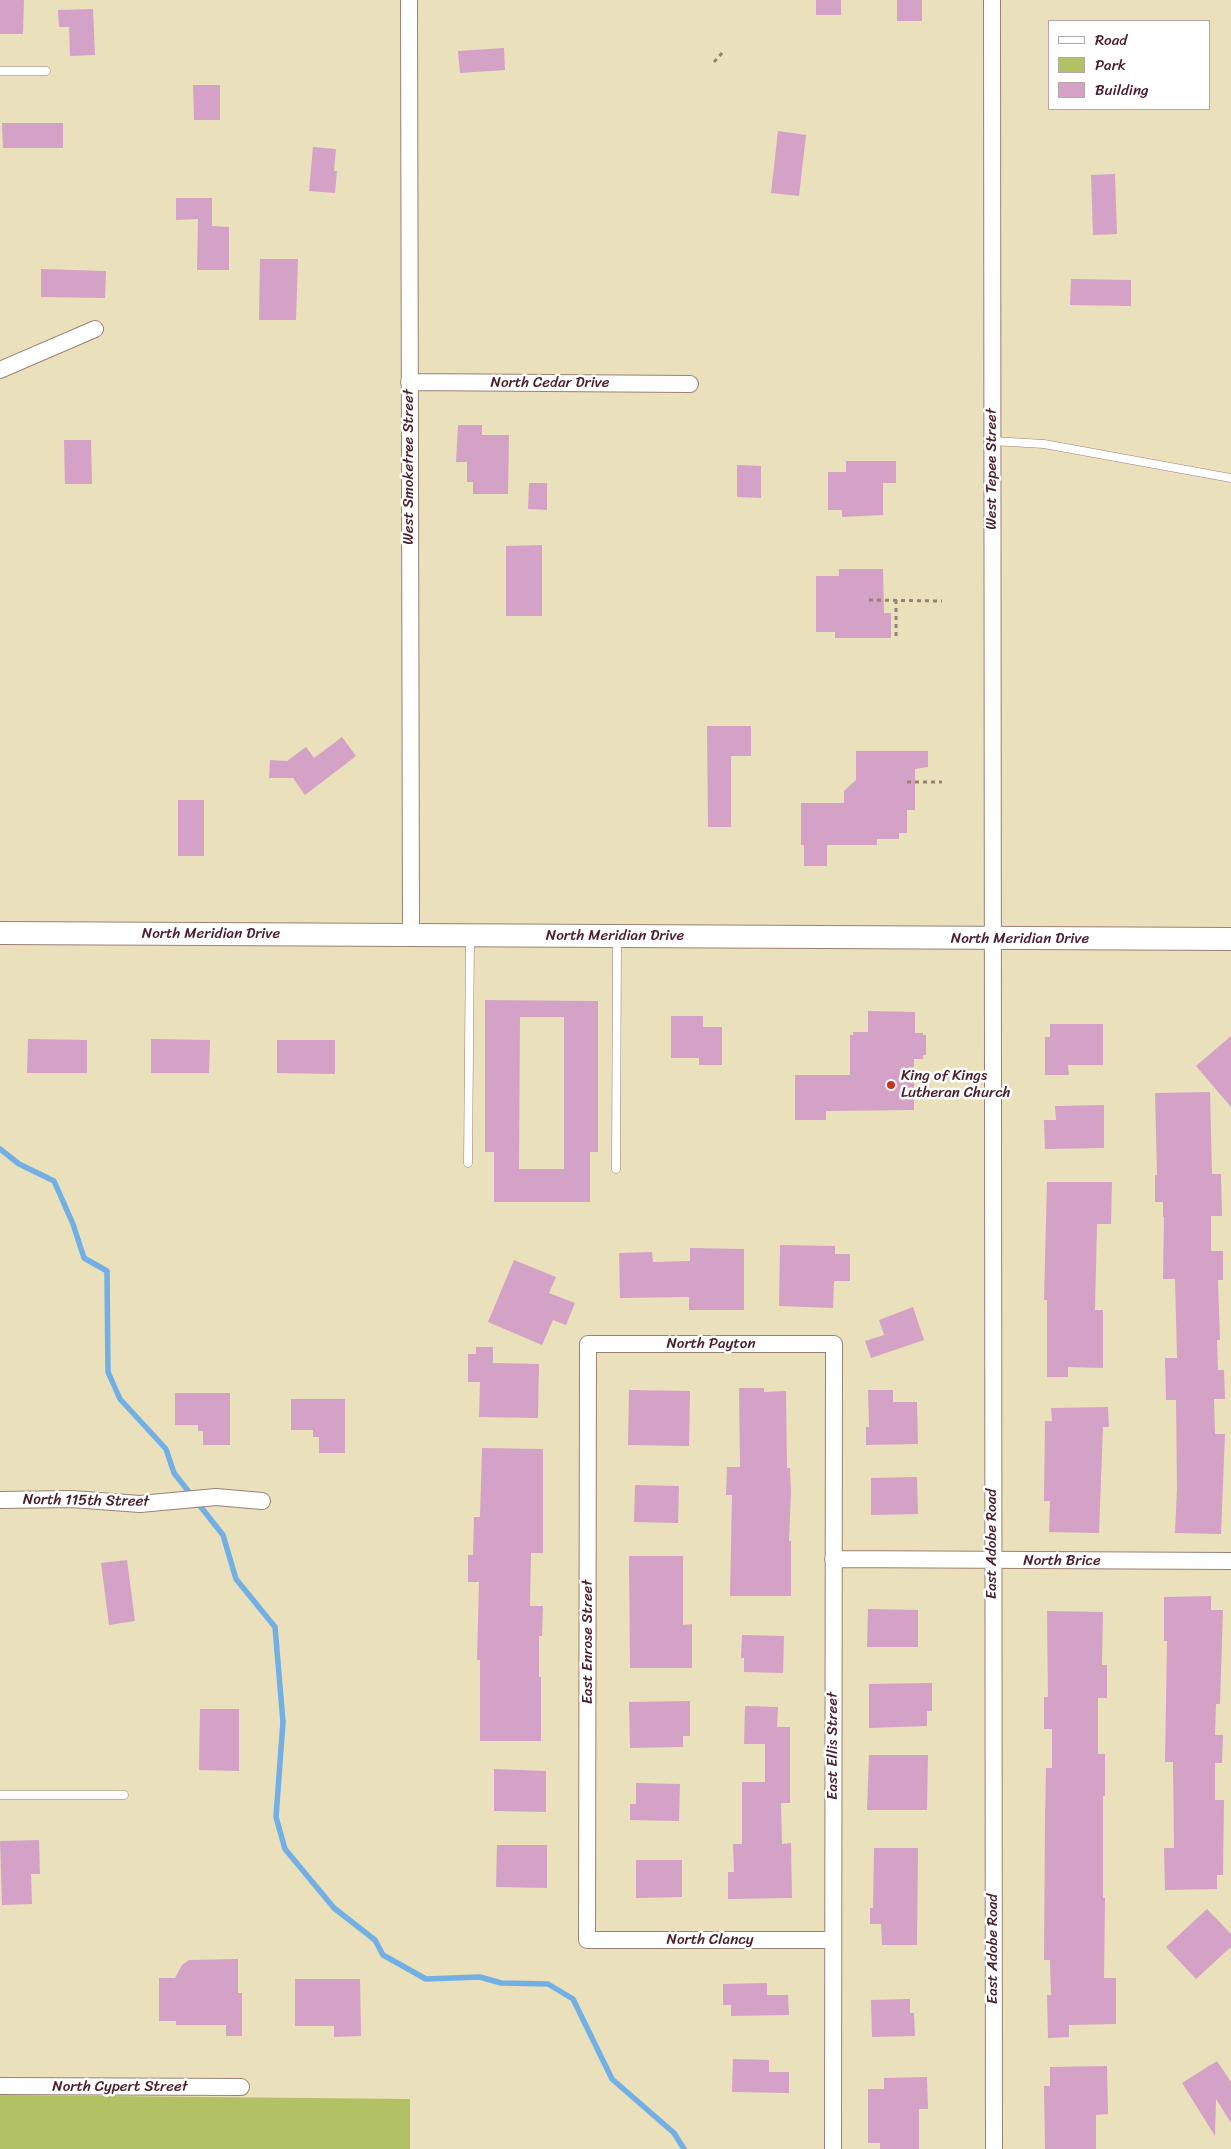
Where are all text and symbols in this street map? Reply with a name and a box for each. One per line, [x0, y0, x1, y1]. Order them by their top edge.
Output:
legend [1048, 20, 1211, 110]
text: Road [1095, 27, 1127, 53]
text: Park [1095, 52, 1126, 78]
text: Building [1095, 77, 1149, 103]
street label: North Cedar Drive [491, 374, 609, 392]
street label: West Smoketree Street [400, 389, 418, 545]
street label: West Tepee Street [983, 408, 1001, 530]
street label: North Meridian Drive [142, 925, 280, 943]
street label: North Meridian Drive [546, 927, 684, 945]
street label: North Meridian Drive [951, 930, 1089, 948]
place label: King of Kings Lutheran Church [901, 1067, 1011, 1102]
marker: King of Kings Lutheran Church [885, 1079, 897, 1091]
street label: North Payton [666, 1335, 756, 1353]
street label: East Adobe Road [983, 1489, 1001, 1599]
street label: North 115th Street [23, 1491, 149, 1511]
street label: North Brice [1023, 1552, 1101, 1570]
street label: East Enrose Street [579, 1580, 597, 1704]
street label: East Ellis Street [824, 1692, 842, 1800]
street label: East Adobe Road [984, 1894, 1002, 2004]
street label: North Clancy [667, 1931, 753, 1949]
street label: North Cypert Street [52, 2078, 188, 2096]

